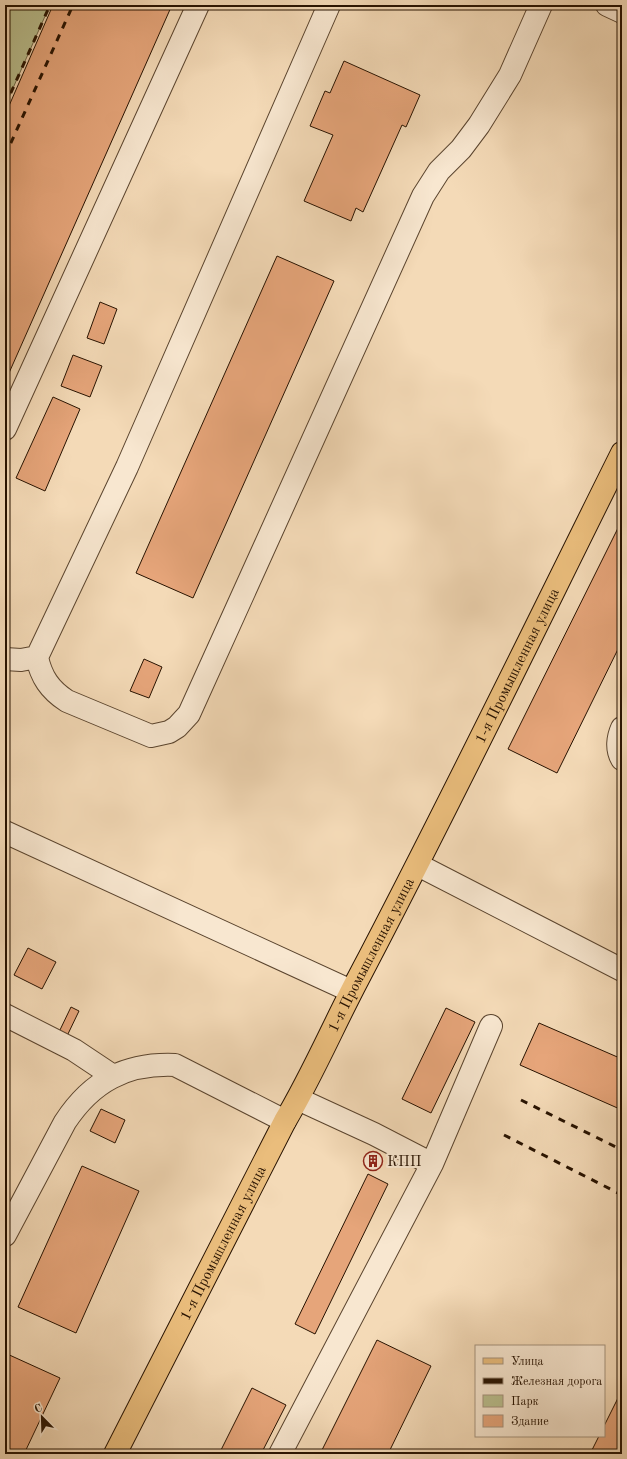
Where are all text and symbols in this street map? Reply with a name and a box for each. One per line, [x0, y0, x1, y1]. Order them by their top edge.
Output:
street label: 1-я Промышленная улица [473, 586, 563, 746]
street label: 1-я Промышленная улица [326, 875, 418, 1035]
building icon: КПП [362, 1150, 384, 1172]
place label: КПП [387, 1155, 422, 1170]
street label: 1-я Промышленная улица [178, 1163, 270, 1323]
legend [475, 1345, 605, 1437]
text: Улица [511, 1356, 544, 1368]
text: Железная дорога [511, 1376, 602, 1388]
text: Парк [511, 1396, 539, 1408]
north arrow [22, 1397, 62, 1437]
text: С [33, 1403, 44, 1416]
text: Здание [511, 1416, 549, 1428]

